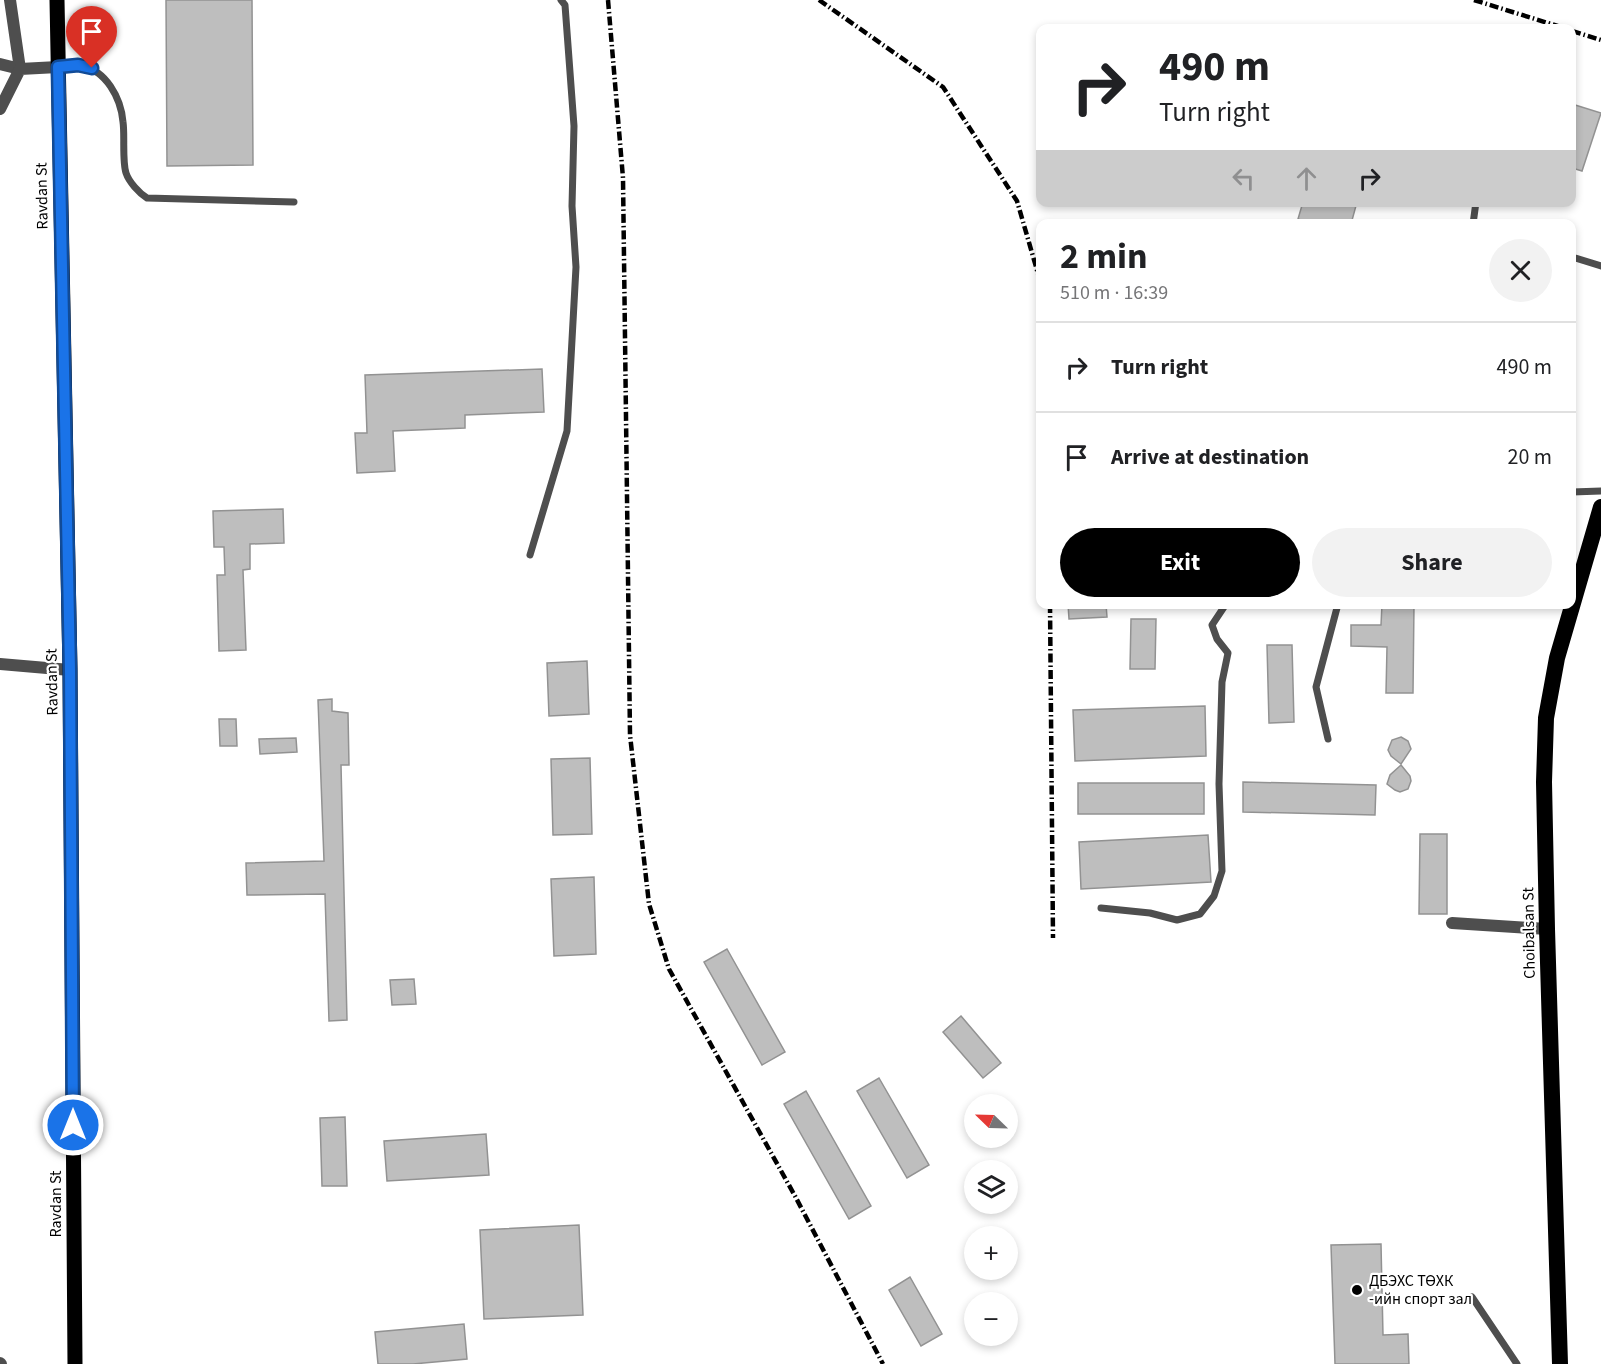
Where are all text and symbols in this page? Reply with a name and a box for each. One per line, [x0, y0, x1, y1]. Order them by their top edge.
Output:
pin [66, 6, 117, 68]
icon: arrive [75, 15, 108, 48]
text: 490 m [1159, 37, 1270, 97]
icon: right [1060, 48, 1138, 126]
text: Turn right [1159, 93, 1270, 132]
street label: Ravdan St [30, 162, 54, 230]
icon: left [1227, 162, 1260, 195]
icon: ahead [1290, 162, 1323, 195]
icon: right [1353, 162, 1386, 195]
text: 2 min [1060, 231, 1148, 282]
button: close [1489, 239, 1552, 302]
text: 510 m · 16:39 [1060, 279, 1168, 307]
icon: right [1060, 351, 1093, 384]
text: Turn right [1111, 351, 1208, 383]
text: 490 m [1497, 351, 1552, 383]
icon: arrive [1060, 441, 1093, 474]
text: Arrive at destination [1111, 441, 1309, 473]
text: 20 m [1507, 441, 1552, 473]
button: Exit [1060, 528, 1300, 597]
button: Share [1312, 528, 1552, 597]
street label: Ravdan St [40, 648, 64, 716]
street label: Choibalsan St [1517, 886, 1541, 979]
position arrow [41, 1093, 105, 1157]
north arrow [964, 1094, 1018, 1148]
map controls [964, 1094, 1018, 1346]
button: layers [964, 1160, 1018, 1214]
street label: Ravdan St [45, 1170, 67, 1238]
button: + [964, 1226, 1018, 1280]
place label: ДБЭХС ТӨХК -ийн спорт зал [1369, 1270, 1472, 1310]
marker: ДБЭХС ТӨХК -ийн спорт зал [1350, 1283, 1364, 1297]
button: − [964, 1292, 1018, 1346]

